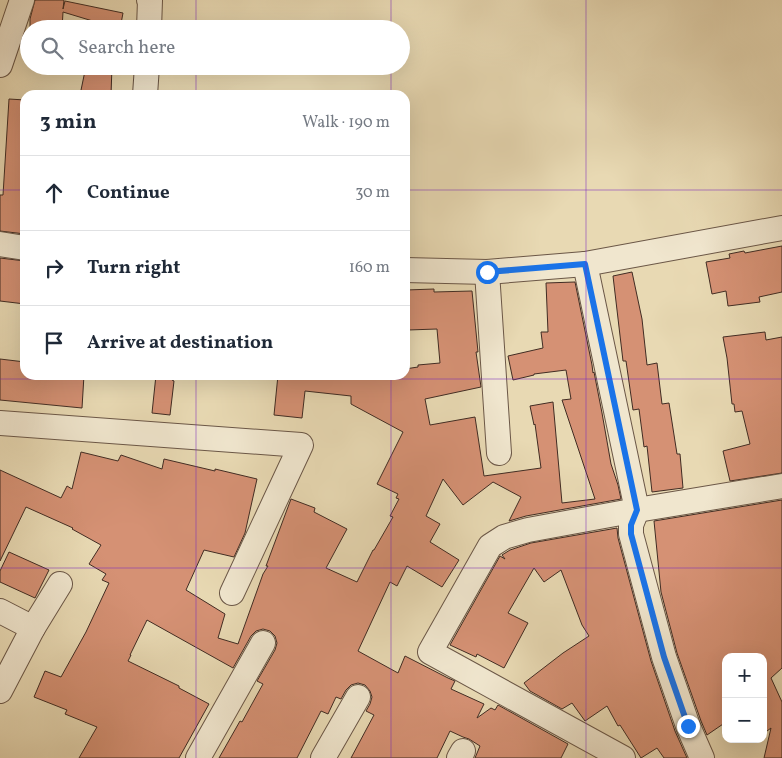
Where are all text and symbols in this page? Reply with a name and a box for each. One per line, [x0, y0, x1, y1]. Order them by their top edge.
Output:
search box [20, 20, 410, 75]
icon: search [38, 34, 66, 62]
text: Search here [78, 35, 175, 61]
text: 3 min [40, 108, 96, 137]
text: Walk · 190 m [302, 112, 390, 134]
icon: ahead [40, 179, 68, 207]
text: Continue [87, 180, 170, 206]
text: 30 m [355, 182, 390, 204]
icon: right [40, 254, 68, 282]
text: Turn right [87, 255, 180, 281]
text: 160 m [349, 257, 390, 279]
route start [476, 261, 499, 284]
icon: arrive [40, 329, 68, 357]
text: Arrive at destination [87, 330, 273, 356]
map controls [722, 653, 767, 743]
button: + [722, 653, 767, 698]
button: − [722, 698, 767, 743]
route end [677, 715, 700, 738]

